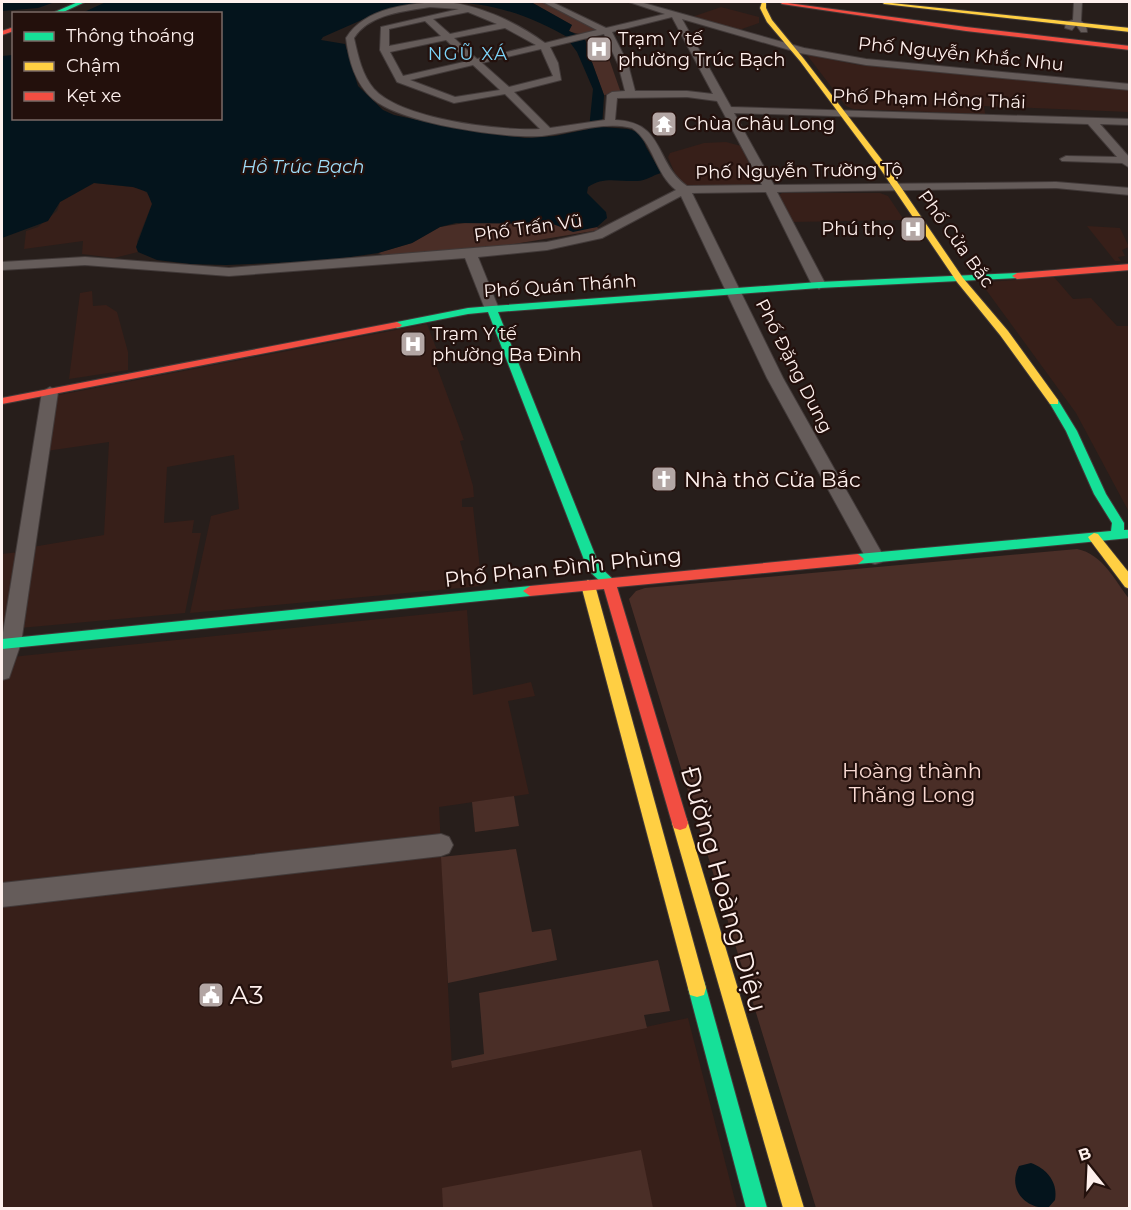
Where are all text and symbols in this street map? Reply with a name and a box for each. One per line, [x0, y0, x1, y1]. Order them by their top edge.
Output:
legend [12, 12, 222, 120]
text: Thông thoáng [66, 25, 195, 47]
place label: Trạm Y tế phường Trúc Bạch [618, 28, 785, 71]
street label: Phố Nguyễn Khắc Nhu [857, 32, 1065, 76]
hospital icon: Trạm Y tế phường Trúc Bạch [584, 34, 614, 64]
district label: NGŨ XÁ [428, 43, 508, 65]
text: Chậm [66, 55, 121, 77]
text: Kẹt xe [66, 85, 122, 107]
street label: Phố Phạm Hồng Thái [832, 85, 1026, 113]
temple icon: Chùa Châu Long [649, 109, 679, 139]
place label: Chùa Châu Long [684, 113, 835, 135]
water label: Hồ Trúc Bạch [242, 156, 364, 178]
street label: Phố Nguyễn Trường Tộ [695, 158, 903, 184]
street label: Phố Cửa Bắc [913, 186, 999, 292]
street label: Phố Trấn Vũ [472, 210, 584, 246]
hospital icon: Phú thọ [898, 214, 928, 244]
place label: Phú thọ [821, 218, 894, 240]
street label: Phố Quán Thánh [483, 270, 637, 302]
street label: Phố Đặng Dung [751, 295, 837, 437]
place label: Trạm Y tế phường Ba Đình [432, 323, 582, 366]
hospital icon: Trạm Y tế phường Ba Đình [398, 329, 428, 359]
church icon: Nhà thờ Cửa Bắc [649, 464, 679, 494]
place label: Nhà thờ Cửa Bắc [684, 467, 861, 492]
street label: Phố Phan Đình Phùng [443, 542, 683, 592]
park label: Hoàng thành Thăng Long [842, 758, 982, 807]
street label: Đường Hoàng Diệu [674, 763, 774, 1015]
place label: A3 [230, 979, 264, 1011]
public building icon: A3 [196, 980, 226, 1010]
north arrow [1059, 1138, 1119, 1198]
text: B [1076, 1143, 1093, 1165]

